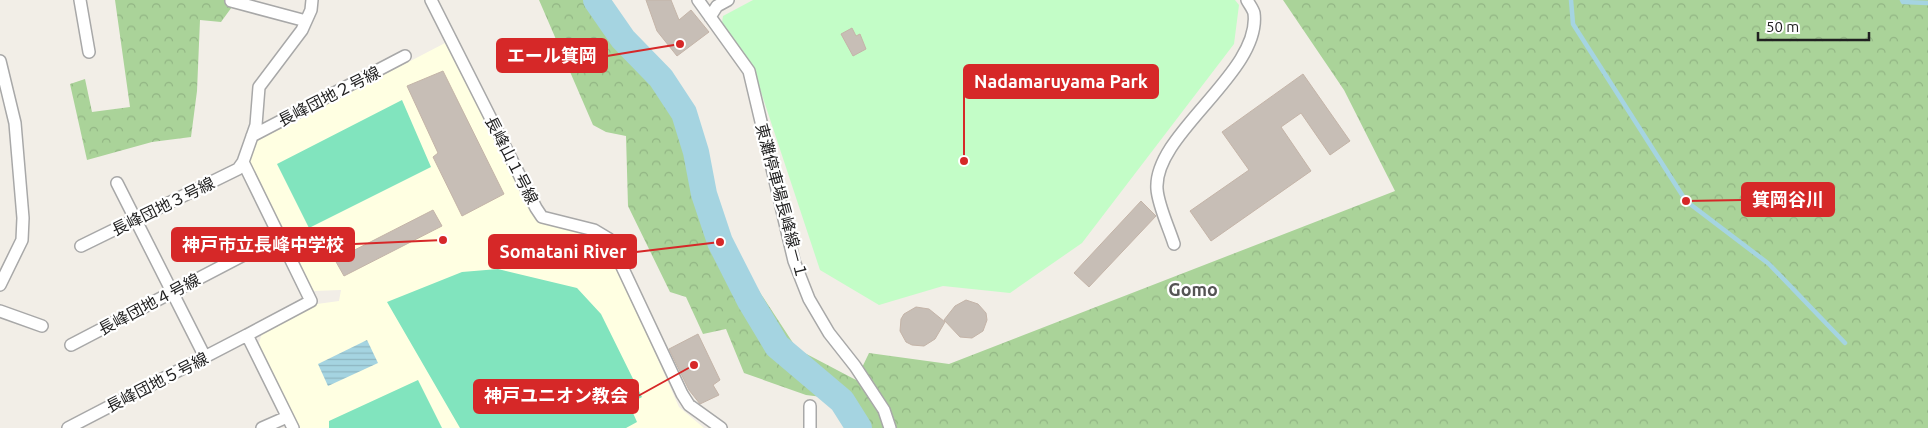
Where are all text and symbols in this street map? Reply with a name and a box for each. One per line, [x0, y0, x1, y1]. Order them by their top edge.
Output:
scale bar [1758, 10, 1869, 42]
text: 50 m [1766, 18, 1799, 35]
callout: エール箕岡 [497, 39, 607, 72]
text: エール箕岡 [507, 45, 597, 65]
street label: 長峰団地２号線 [275, 63, 383, 129]
callout: Nadamaruyama Park [964, 65, 1158, 98]
text: Nadamaruyama Park [974, 71, 1148, 91]
street label: 長峰山１号線 [482, 113, 542, 207]
street label: 東灘停車場長峰線－１ [753, 121, 811, 281]
street label: 長峰団地３号線 [109, 173, 217, 239]
callout: 箕岡谷川 [1742, 183, 1834, 216]
text: 箕岡谷川 [1752, 189, 1824, 209]
callout: 神戸市立長峰中学校 [172, 228, 354, 261]
text: 神戸市立長峰中学校 [182, 234, 344, 254]
callout: Somatani River [489, 235, 636, 268]
text: Somatani River [499, 241, 627, 261]
street label: 長峰団地４号線 [95, 270, 203, 338]
district label: Gomo [1168, 279, 1218, 299]
street label: 長峰団地５号線 [103, 349, 211, 415]
callout: 神戸ユニオン教会 [474, 380, 638, 413]
text: 神戸ユニオン教会 [484, 385, 628, 405]

